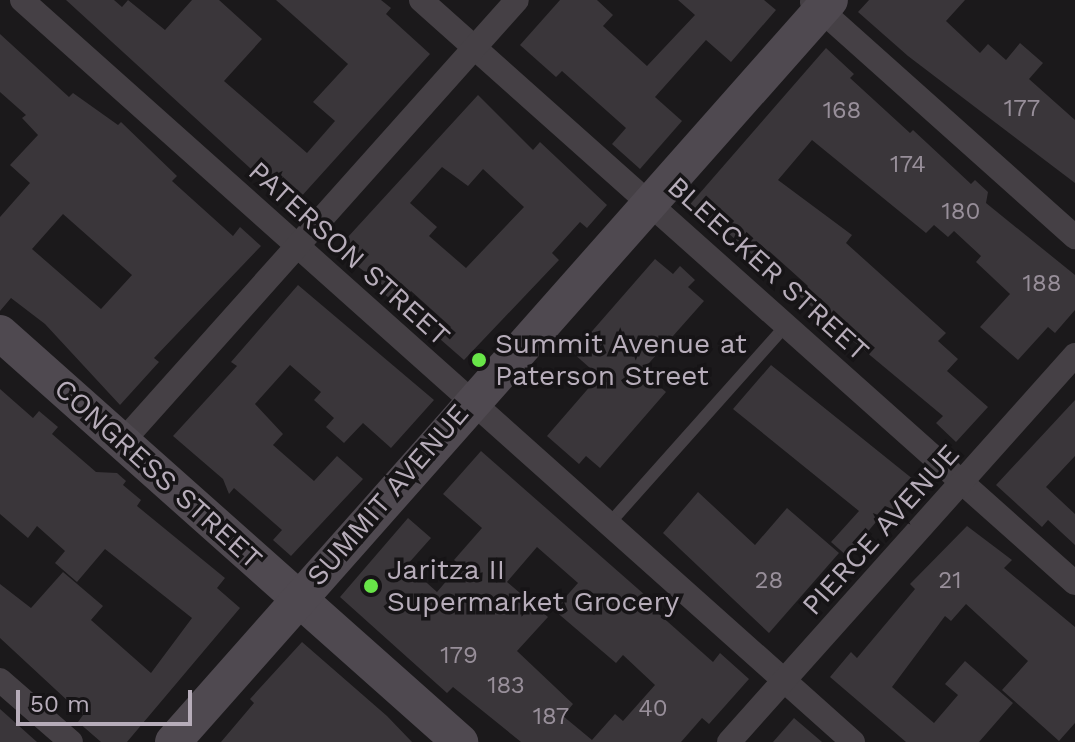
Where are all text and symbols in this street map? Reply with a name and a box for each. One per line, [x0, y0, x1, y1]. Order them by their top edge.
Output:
house number: 177 [1004, 95, 1040, 123]
house number: 168 [823, 97, 861, 125]
house number: 174 [890, 151, 926, 179]
street label: PATERSON STREET [241, 155, 457, 353]
street label: BLEECKER STREET [660, 170, 876, 368]
house number: 180 [941, 198, 981, 226]
house number: 188 [1023, 270, 1061, 298]
place label: Summit Avenue at Paterson Street [495, 327, 748, 393]
marker: Summit Avenue at Paterson Street [470, 351, 488, 369]
street label: CONGRESS STREET [47, 372, 269, 576]
street label: SUMMIT AVENUE [299, 397, 477, 593]
street label: PIERCE AVENUE [795, 437, 967, 623]
place label: Jaritza II Supermarket Grocery [387, 553, 679, 619]
house number: 28 [755, 567, 783, 595]
house number: 21 [938, 567, 962, 595]
marker: Jaritza II Supermarket Grocery [362, 577, 380, 595]
house number: 179 [440, 642, 478, 670]
house number: 183 [487, 672, 525, 700]
scale bar [20, 674, 196, 724]
text: 50 m [30, 690, 90, 718]
house number: 40 [638, 695, 668, 723]
house number: 187 [533, 703, 569, 731]

